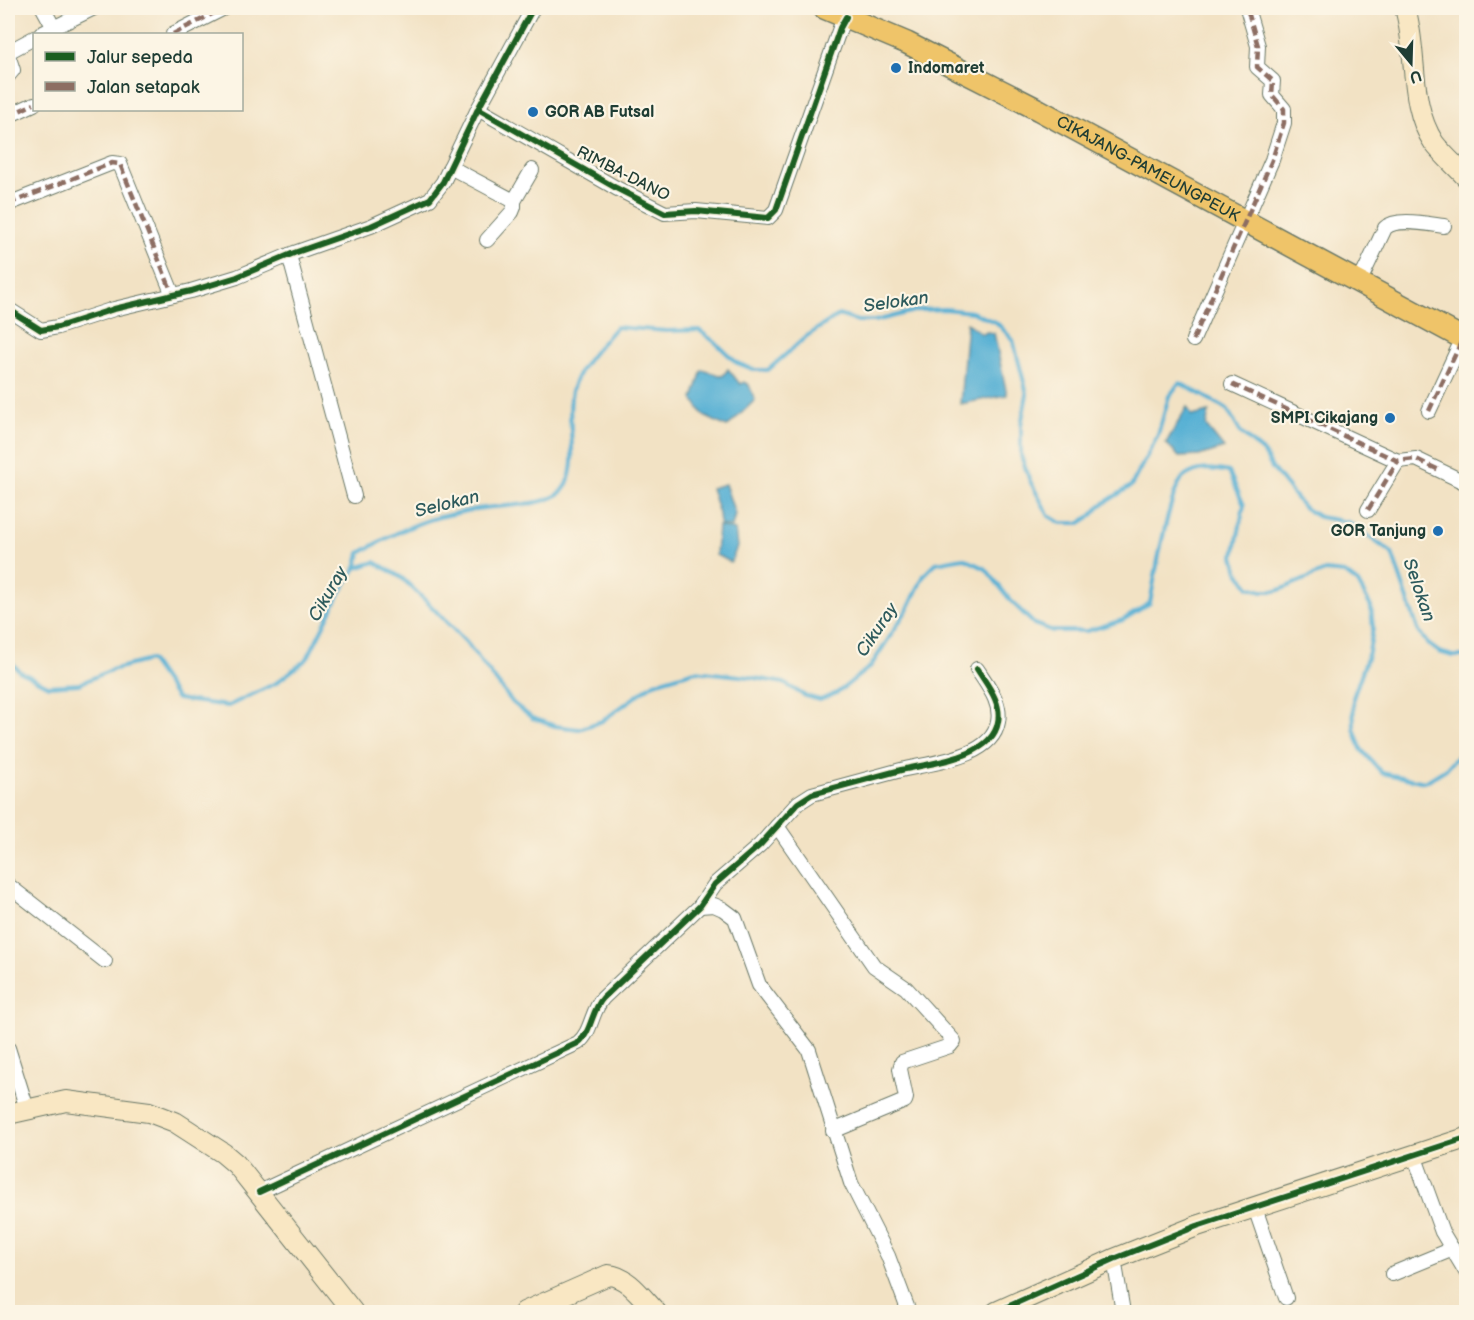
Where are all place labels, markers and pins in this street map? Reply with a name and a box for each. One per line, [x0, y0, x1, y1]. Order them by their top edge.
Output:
place label: Indomaret [908, 59, 985, 78]
marker: Indomaret [889, 61, 903, 75]
place label: GOR AB Futsal [545, 103, 654, 122]
marker: GOR AB Futsal [526, 105, 540, 119]
place label: SMPI Cikajang [1271, 409, 1378, 428]
marker: SMPI Cikajang [1383, 411, 1397, 425]
place label: GOR Tanjung [1331, 522, 1426, 541]
marker: GOR Tanjung [1431, 524, 1445, 538]

